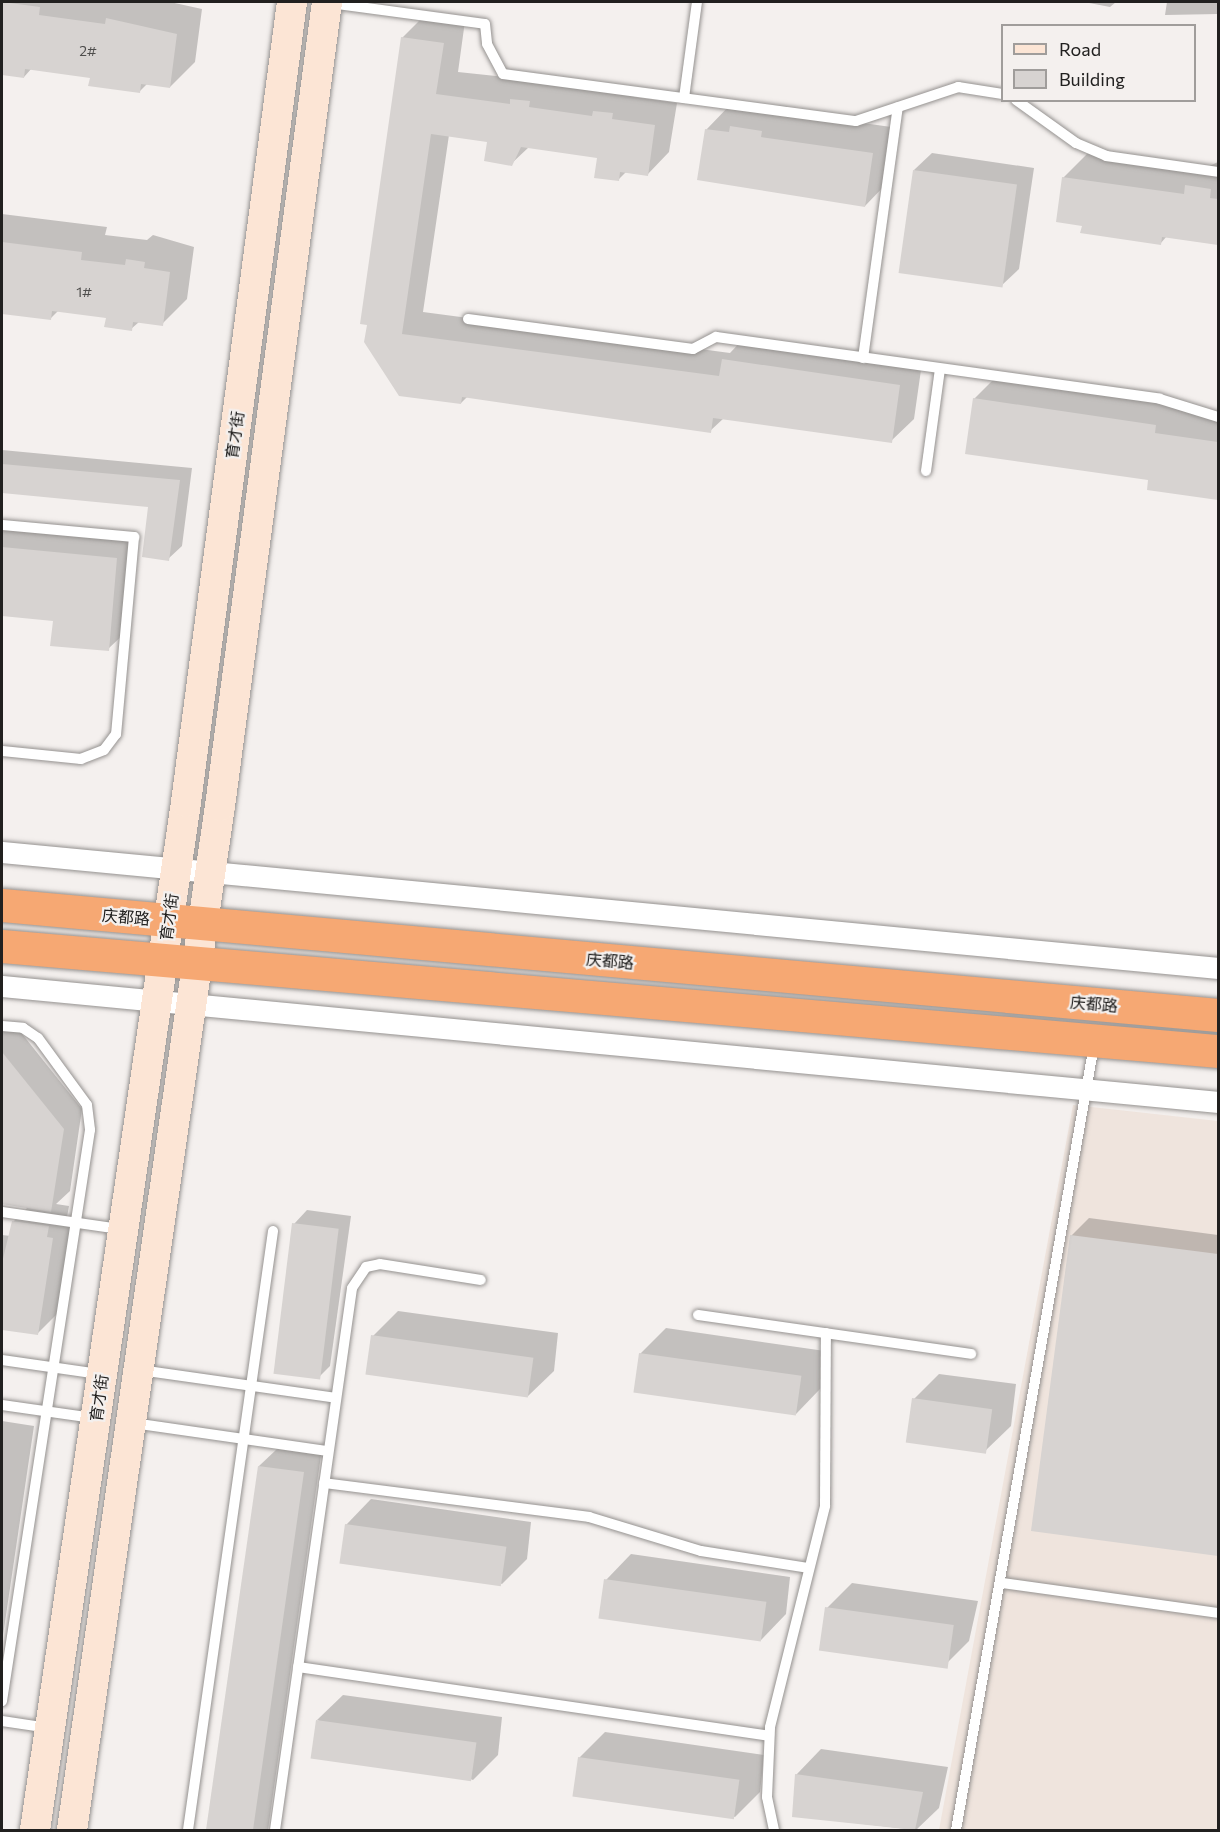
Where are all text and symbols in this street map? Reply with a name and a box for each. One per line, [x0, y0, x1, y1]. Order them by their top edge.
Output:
legend [1001, 24, 1196, 102]
text: Road [1059, 38, 1101, 60]
house number: 2# [79, 43, 97, 59]
text: Building [1059, 68, 1125, 90]
house number: 1# [76, 284, 92, 300]
street label: 育才街 [222, 410, 248, 460]
street label: 育才街 [156, 892, 182, 942]
street label: 庆都路 [101, 905, 151, 929]
street label: 庆都路 [585, 949, 635, 973]
street label: 庆都路 [1069, 992, 1119, 1016]
street label: 育才街 [86, 1373, 112, 1423]

